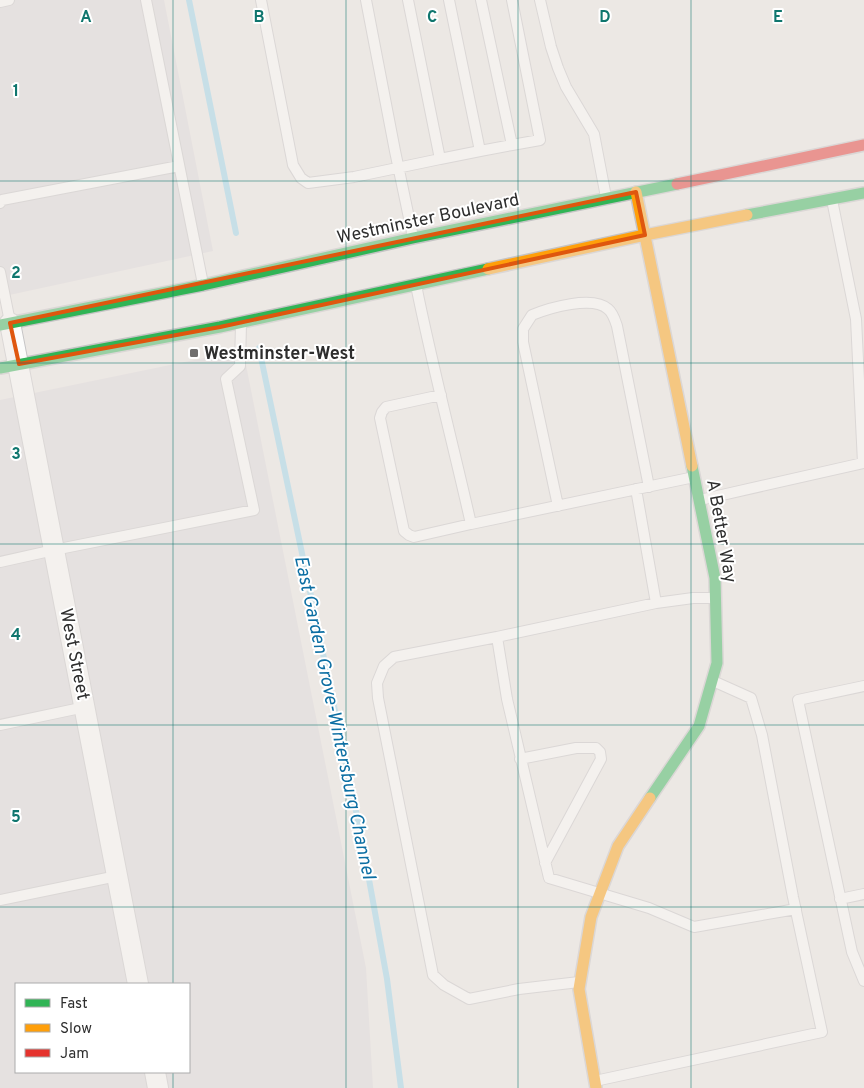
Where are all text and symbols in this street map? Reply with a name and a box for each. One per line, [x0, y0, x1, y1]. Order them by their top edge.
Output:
text: A [80, 8, 92, 28]
text: B [253, 8, 265, 28]
text: C [427, 8, 437, 28]
text: D [599, 8, 611, 28]
text: E [773, 8, 783, 28]
text: 1 [13, 82, 19, 102]
street label: Westminster Boulevard [335, 189, 522, 250]
text: 2 [11, 264, 21, 284]
place label: Westminster-West [204, 343, 355, 366]
marker: Westminster-West [188, 347, 200, 359]
text: 3 [11, 445, 21, 465]
street label: A Better Way [700, 478, 741, 585]
water label: East Garden Grove-Wintersburg Channel [288, 553, 380, 883]
street label: West Street [53, 606, 94, 702]
text: 4 [11, 626, 21, 646]
text: 5 [11, 808, 21, 828]
legend [15, 983, 190, 1073]
text: Fast [60, 995, 88, 1014]
text: Slow [60, 1020, 92, 1039]
text: Jam [60, 1045, 89, 1064]

